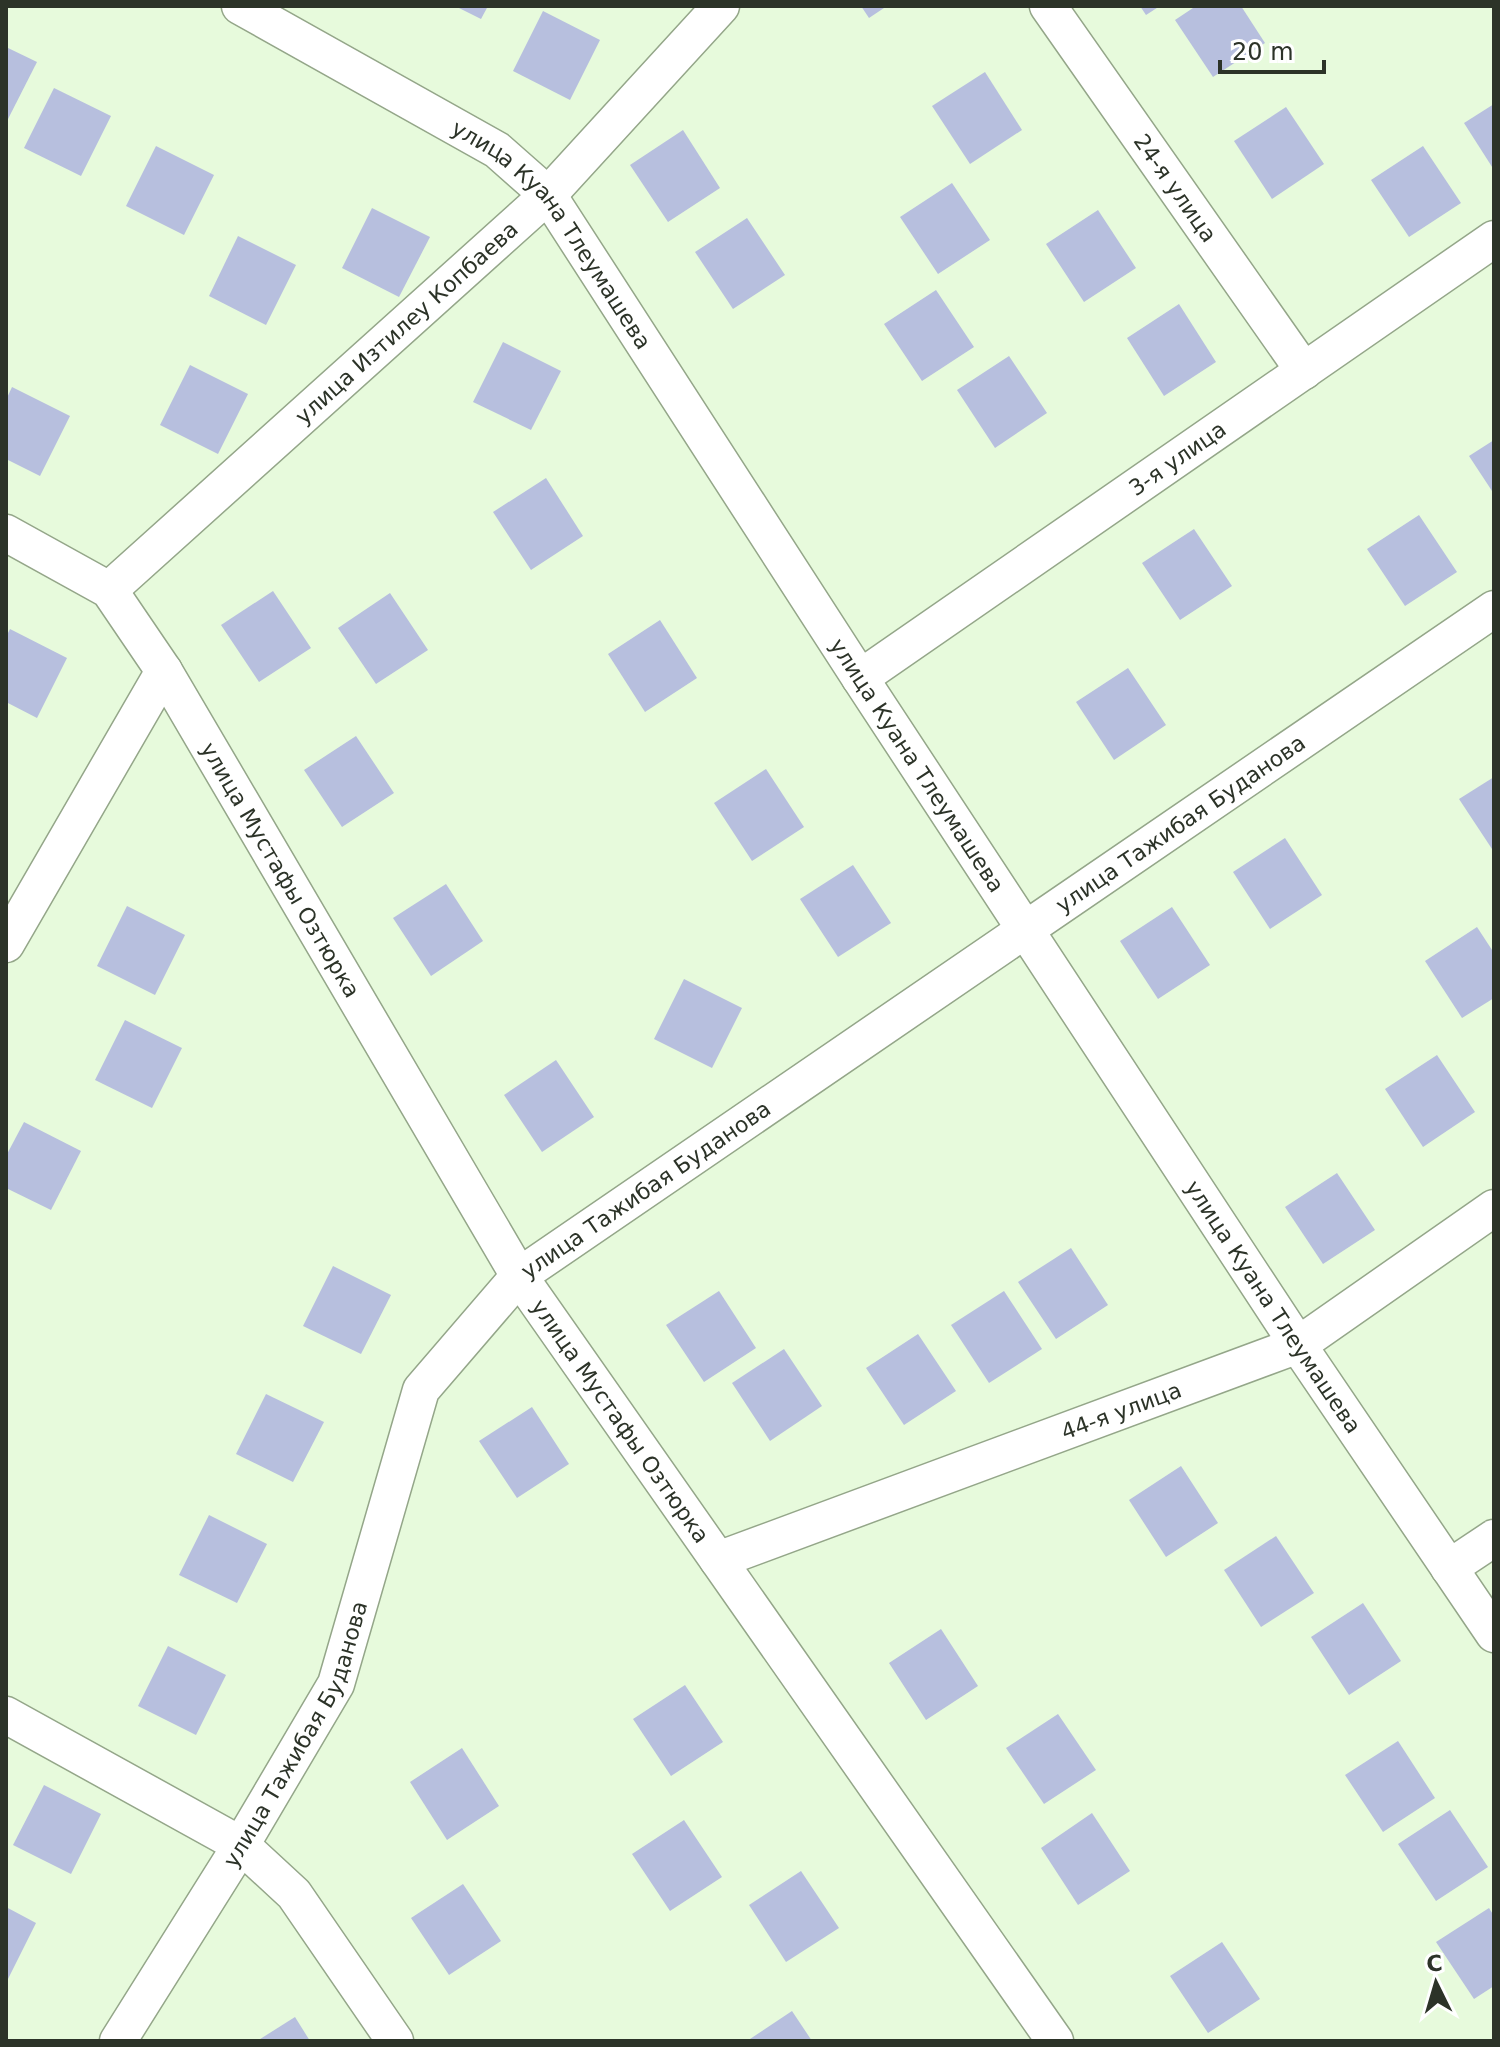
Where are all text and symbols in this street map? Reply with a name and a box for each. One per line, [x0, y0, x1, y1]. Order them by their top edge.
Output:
scale bar [1220, 24, 1324, 74]
text: 20 m [1232, 38, 1294, 66]
street label: улица Куана Тлеумашева [447, 115, 656, 354]
street label: 24-я улица [1129, 129, 1221, 247]
street label: улица Изтилеу Копбаева [290, 216, 523, 429]
street label: 3-я улица [1124, 416, 1231, 501]
street label: улица Куана Тлеумашева [825, 634, 1009, 897]
street label: улица Тажибая Буданова [1051, 730, 1310, 918]
street label: улица Мустафы Озтюрка [196, 738, 365, 1002]
street label: улица Тажибая Буданова [516, 1096, 775, 1284]
street label: улица Куана Тлеумашева [1180, 1176, 1366, 1438]
street label: улица Мустафы Озтюрка [526, 1295, 714, 1548]
street label: 44-я улица [1058, 1377, 1185, 1445]
street label: улица Тажибая Буданова [218, 1598, 372, 1872]
north arrow [1396, 1943, 1476, 2023]
text: С [1425, 1950, 1443, 1977]

